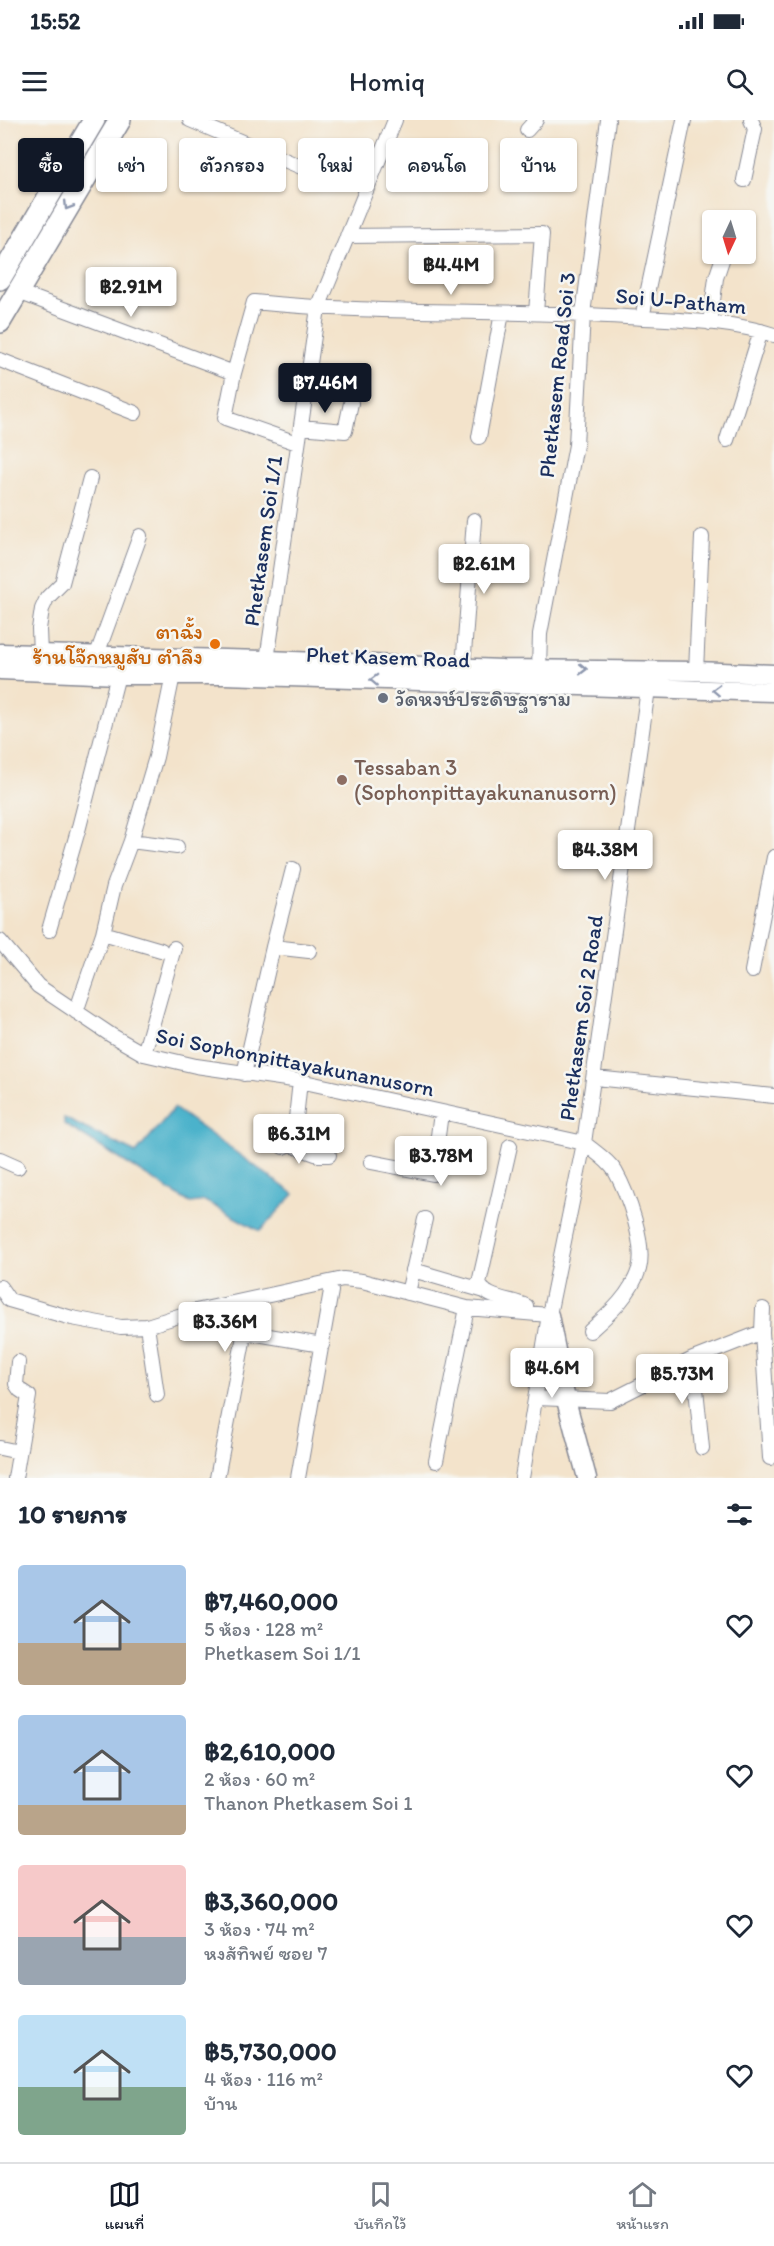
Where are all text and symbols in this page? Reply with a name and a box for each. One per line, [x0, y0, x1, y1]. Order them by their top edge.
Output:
text: 15:52 [30, 8, 80, 35]
icon: menu [18, 65, 51, 98]
text: Homiq [349, 65, 425, 98]
icon: search [723, 65, 756, 98]
chip: ซื้อ [18, 138, 84, 192]
chip: เช่า [96, 138, 167, 192]
chip: ตัวกรอง [179, 138, 286, 192]
chip: ใหม่ [298, 138, 374, 192]
chip: คอนโด [386, 138, 488, 192]
chip: บ้าน [500, 138, 577, 192]
one-way arrow [64, 200, 76, 210]
north arrow [702, 210, 756, 264]
map controls [702, 210, 756, 264]
pin: ฿4.4M [409, 245, 493, 296]
text: ฿4.4M [423, 252, 479, 276]
pin: ฿2.91M [82, 267, 180, 318]
street label: Phetkasem Road Soi 3 [533, 271, 581, 479]
text: ฿2.91M [100, 274, 162, 298]
street label: Soi U-Patham [615, 282, 748, 320]
pin: ฿7.46M [276, 363, 374, 414]
text: ฿7.46M [292, 370, 358, 394]
street label: Phetkasem Soi 1/1 [238, 454, 288, 628]
pin: ฿2.61M [435, 544, 533, 595]
text: ฿2.61M [452, 551, 516, 575]
place label: ตาฉั้ง ร้านโจ๊กหมูสับ ตำลึง [33, 617, 203, 671]
marker: ตาฉั้ง ร้านโจ๊กหมูสับ ตำลึง [208, 637, 222, 651]
street label: Phet Kasem Road [306, 641, 471, 673]
one-way arrow [579, 663, 588, 675]
one-way arrow [369, 674, 378, 687]
one-way arrow [711, 684, 720, 697]
place label: วัดหงษ์ประดิษฐาราม [395, 685, 571, 714]
marker: วัดหงษ์ประดิษฐาราม [376, 691, 390, 705]
place label: Tessaban 3 (Sophonpittayakunanusorn) [354, 754, 617, 806]
marker: Tessaban 3 (Sophonpittayakunanusorn) [335, 773, 349, 787]
pin: ฿4.38M [556, 830, 654, 881]
text: ฿4.38M [572, 837, 638, 861]
street label: Phetkasem Soi 2 Road [553, 913, 609, 1123]
street label: Soi Sophonpittayakunanusorn [153, 1022, 437, 1102]
pin: ฿6.31M [250, 1114, 348, 1165]
text: ฿6.31M [267, 1121, 331, 1145]
pin: ฿3.78M [392, 1136, 490, 1187]
text: ฿3.78M [409, 1143, 473, 1167]
pin: ฿3.36M [176, 1302, 274, 1353]
text: ฿3.36M [192, 1309, 258, 1333]
pin: ฿4.6M [510, 1348, 594, 1399]
pin: ฿5.73M [633, 1354, 731, 1405]
text: ฿4.6M [524, 1355, 580, 1379]
text: ฿5.73M [650, 1361, 714, 1385]
text: 10 รายการ [18, 1498, 127, 1530]
icon: filters [723, 1498, 756, 1531]
text: ฿7,460,000 [204, 1585, 338, 1617]
icon: home [66, 1589, 138, 1661]
icon: heart [723, 1609, 756, 1642]
text: 5 ห้อง · 128 m² [204, 1617, 323, 1641]
text: Phetkasem Soi 1/1 [204, 1641, 361, 1665]
text: ฿2,610,000 [204, 1735, 336, 1767]
icon: home [66, 1739, 138, 1811]
icon: heart [723, 1759, 756, 1792]
text: 2 ห้อง · 60 m² [204, 1767, 315, 1791]
text: Thanon Phetkasem Soi 1 [204, 1791, 412, 1815]
text: ฿3,360,000 [204, 1885, 338, 1917]
icon: home [66, 1889, 138, 1961]
icon: heart [723, 1909, 756, 1942]
text: 3 ห้อง · 74 m² [204, 1917, 315, 1941]
text: หงส้ทิพย์ ซอย 7 [204, 1941, 327, 1965]
text: ฿5,730,000 [204, 2035, 337, 2067]
icon: home [66, 2039, 138, 2111]
icon: heart [723, 2059, 756, 2092]
text: 4 ห้อง · 116 m² [204, 2067, 323, 2091]
text: บ้าน [204, 2091, 237, 2115]
tab: แผนที่ [105, 2178, 144, 2233]
tab: บันทึกไว้ [354, 2178, 406, 2233]
tab: หน้าแรก [616, 2178, 669, 2233]

